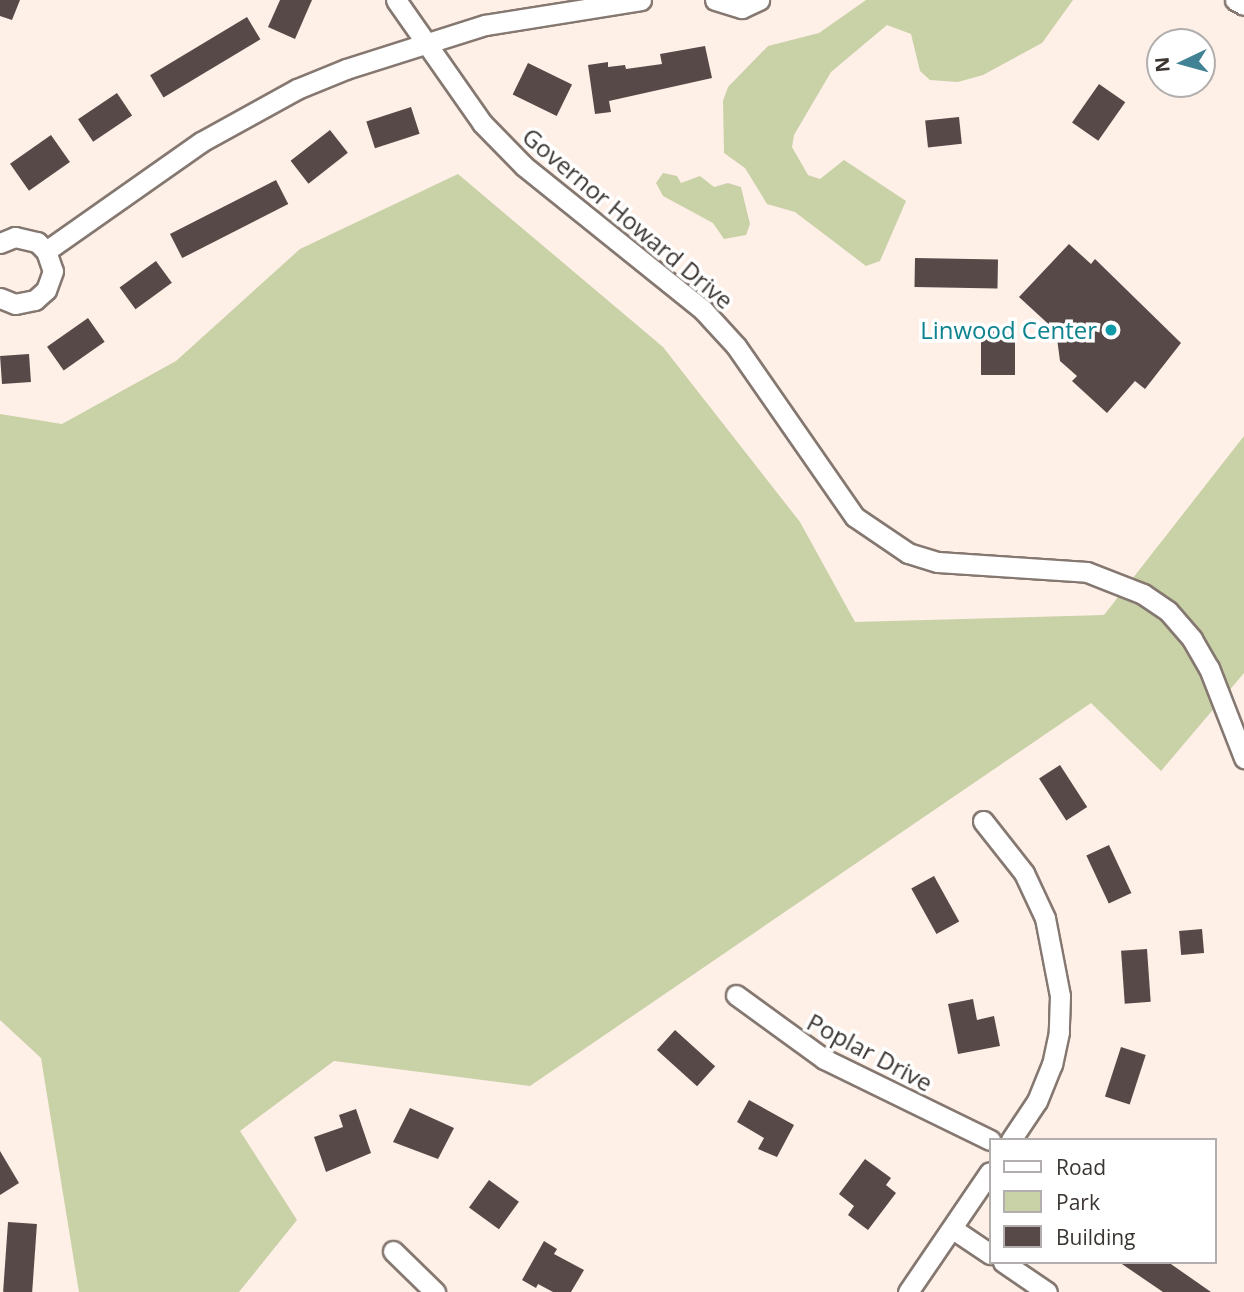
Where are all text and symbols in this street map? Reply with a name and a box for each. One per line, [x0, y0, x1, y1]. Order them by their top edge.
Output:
north arrow [1146, 28, 1216, 98]
text: N [1148, 56, 1176, 73]
street label: Governor Howard Drive [517, 122, 739, 314]
place label: Linwood Center [920, 316, 1097, 344]
marker: Linwood Center [1103, 322, 1119, 338]
street label: Poplar Drive [802, 1007, 938, 1097]
legend [988, 1138, 1216, 1264]
text: Road [1056, 1153, 1106, 1181]
text: Park [1056, 1188, 1100, 1216]
text: Building [1056, 1223, 1135, 1251]

